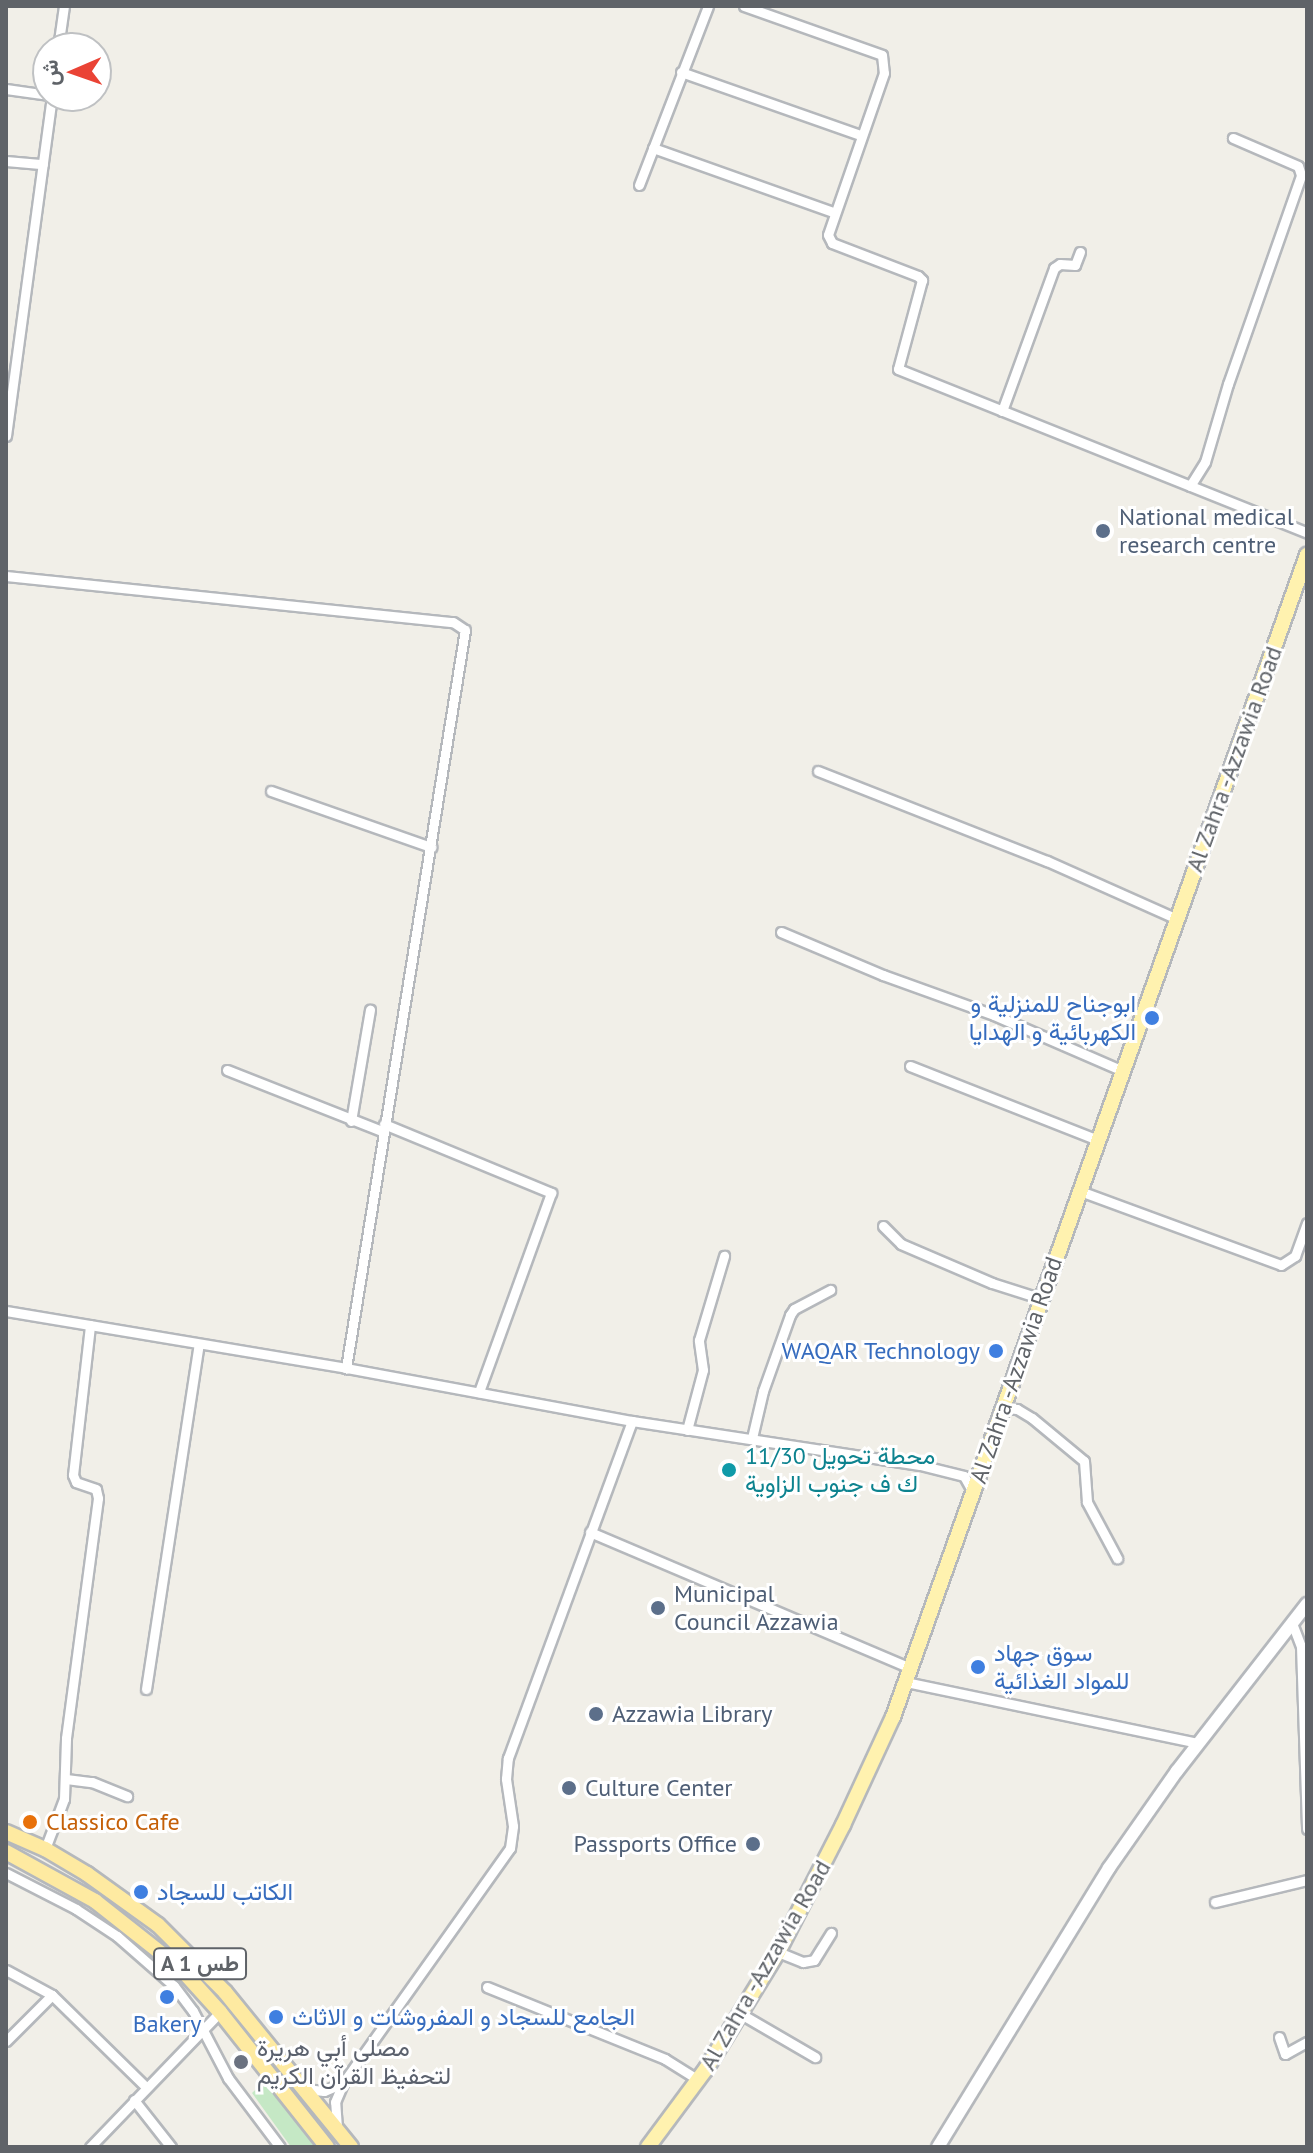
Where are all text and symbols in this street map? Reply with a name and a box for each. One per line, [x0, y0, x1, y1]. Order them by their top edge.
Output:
north arrow [32, 32, 112, 112]
text: ش [36, 59, 64, 86]
place label: National medical research centre [1119, 503, 1294, 559]
marker: National medical research centre [1094, 522, 1112, 540]
street label: Al Zahra -Azzawia Road [1179, 641, 1289, 877]
place label: ابوجناح للمنزلية و الكهربائية و الهدايا [969, 990, 1136, 1046]
marker: ابوجناح للمنزلية و الكهربائية و الهدايا [1143, 1009, 1161, 1027]
street label: Al Zahra -Azzawia Road [963, 1252, 1069, 1488]
place label: WAQAR Technology [781, 1337, 980, 1365]
marker: WAQAR Technology [987, 1342, 1005, 1360]
place label: محطة تحويل 11/30 ك ف جنوب الزاوية [745, 1442, 935, 1498]
marker: محطة تحويل 11/30 ك ف جنوب الزاوية [720, 1461, 738, 1479]
place label: Municipal Council Azzawia [674, 1580, 839, 1636]
marker: Municipal Council Azzawia [649, 1599, 667, 1617]
place label: سوق جهاد للمواد الغذائية [994, 1639, 1129, 1695]
marker: سوق جهاد للمواد الغذائية [969, 1658, 987, 1676]
place label: Azzawia Library [612, 1700, 772, 1728]
marker: Azzawia Library [587, 1705, 605, 1723]
place label: Culture Center [585, 1774, 732, 1802]
marker: Culture Center [560, 1779, 578, 1797]
place label: Classico Cafe [46, 1808, 180, 1836]
marker: Classico Cafe [21, 1813, 39, 1831]
place label: Passports Office [573, 1830, 737, 1858]
marker: Passports Office [744, 1835, 762, 1853]
street label: Al Zahra -Azzawia Road [692, 1854, 838, 2076]
place label: الكاتب للسجاد [157, 1878, 293, 1906]
marker: الكاتب للسجاد [132, 1883, 150, 1901]
road number: A 1 طس [152, 1946, 248, 1982]
marker: Bakery [158, 1988, 176, 2006]
place label: الجامع للسجاد و المفروشات و الاثاث [292, 2003, 635, 2031]
marker: الجامع للسجاد و المفروشات و الاثاث [267, 2008, 285, 2026]
place label: Bakery [133, 2010, 201, 2038]
place label: مصلى أبي هريرة لتحفيظ القرآن الكريم [257, 2034, 451, 2090]
marker: مصلى أبي هريرة لتحفيظ القرآن الكريم [232, 2053, 250, 2071]

